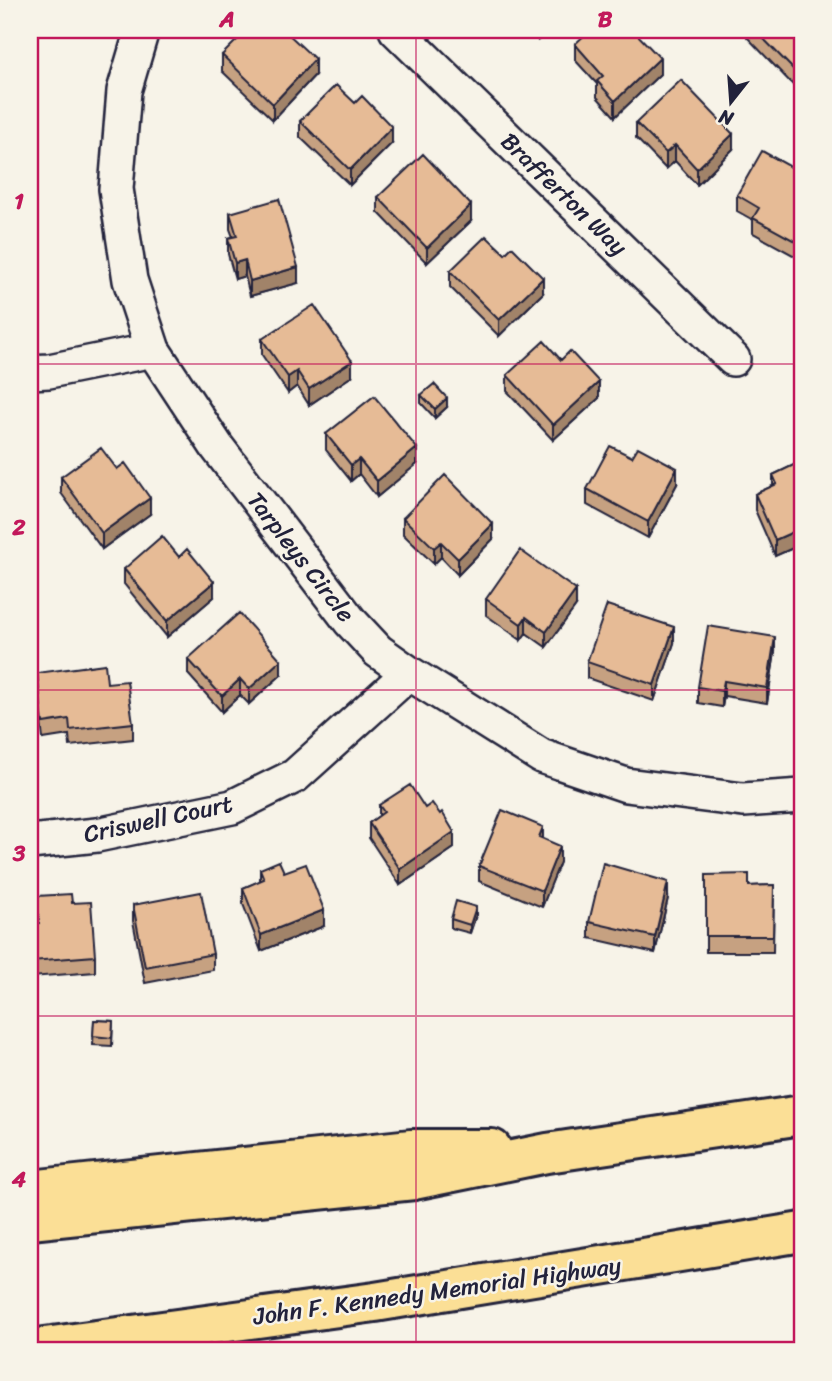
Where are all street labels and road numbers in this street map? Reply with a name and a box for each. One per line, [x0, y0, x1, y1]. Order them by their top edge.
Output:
street label: Brafferton Way [490, 122, 638, 267]
street label: Tarpleys Circle [236, 482, 366, 632]
street label: Criswell Court [80, 783, 236, 855]
street label: John F. Kennedy Memorial Highway [249, 1244, 624, 1338]

